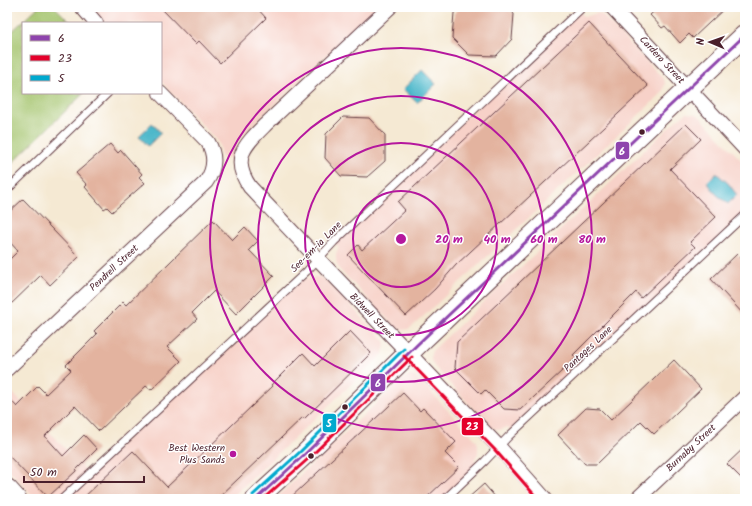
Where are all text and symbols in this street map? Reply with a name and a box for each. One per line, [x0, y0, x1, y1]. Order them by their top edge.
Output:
legend [22, 22, 162, 94]
north arrow [690, 22, 730, 62]
text: 6 [58, 29, 65, 48]
street label: Cardero Street [635, 32, 689, 88]
text: N [692, 38, 710, 45]
text: 23 [58, 49, 72, 68]
text: 5 [58, 69, 66, 88]
unlabelled marker [637, 127, 647, 137]
line badge: 6 [615, 141, 630, 160]
text: 6 [619, 143, 625, 161]
street label: See-em-ia Lane [287, 217, 346, 276]
text: 20 m [435, 230, 463, 249]
text: 40 m [483, 230, 511, 249]
text: 60 m [530, 230, 558, 249]
text: 80 m [578, 230, 606, 249]
centre of rings [394, 232, 408, 246]
street label: Pendrell Street [86, 241, 142, 295]
street label: Bidwell Street [346, 289, 398, 343]
street label: Pantages Lane [560, 322, 616, 376]
line badge: 6 [370, 373, 386, 392]
text: 6 [375, 375, 381, 393]
unlabelled marker [340, 402, 350, 412]
line badge: 5 [322, 413, 337, 433]
text: 5 [325, 415, 333, 433]
line badge: 23 [461, 417, 484, 436]
text: 23 [466, 418, 478, 436]
street label: Burnaby Street [662, 420, 720, 476]
place label: Best Western Plus Sands [168, 440, 226, 468]
marker: Best Western Plus Sands [228, 449, 238, 459]
unlabelled marker [306, 451, 316, 461]
scale bar [24, 458, 144, 484]
text: 50 m [30, 463, 57, 482]

